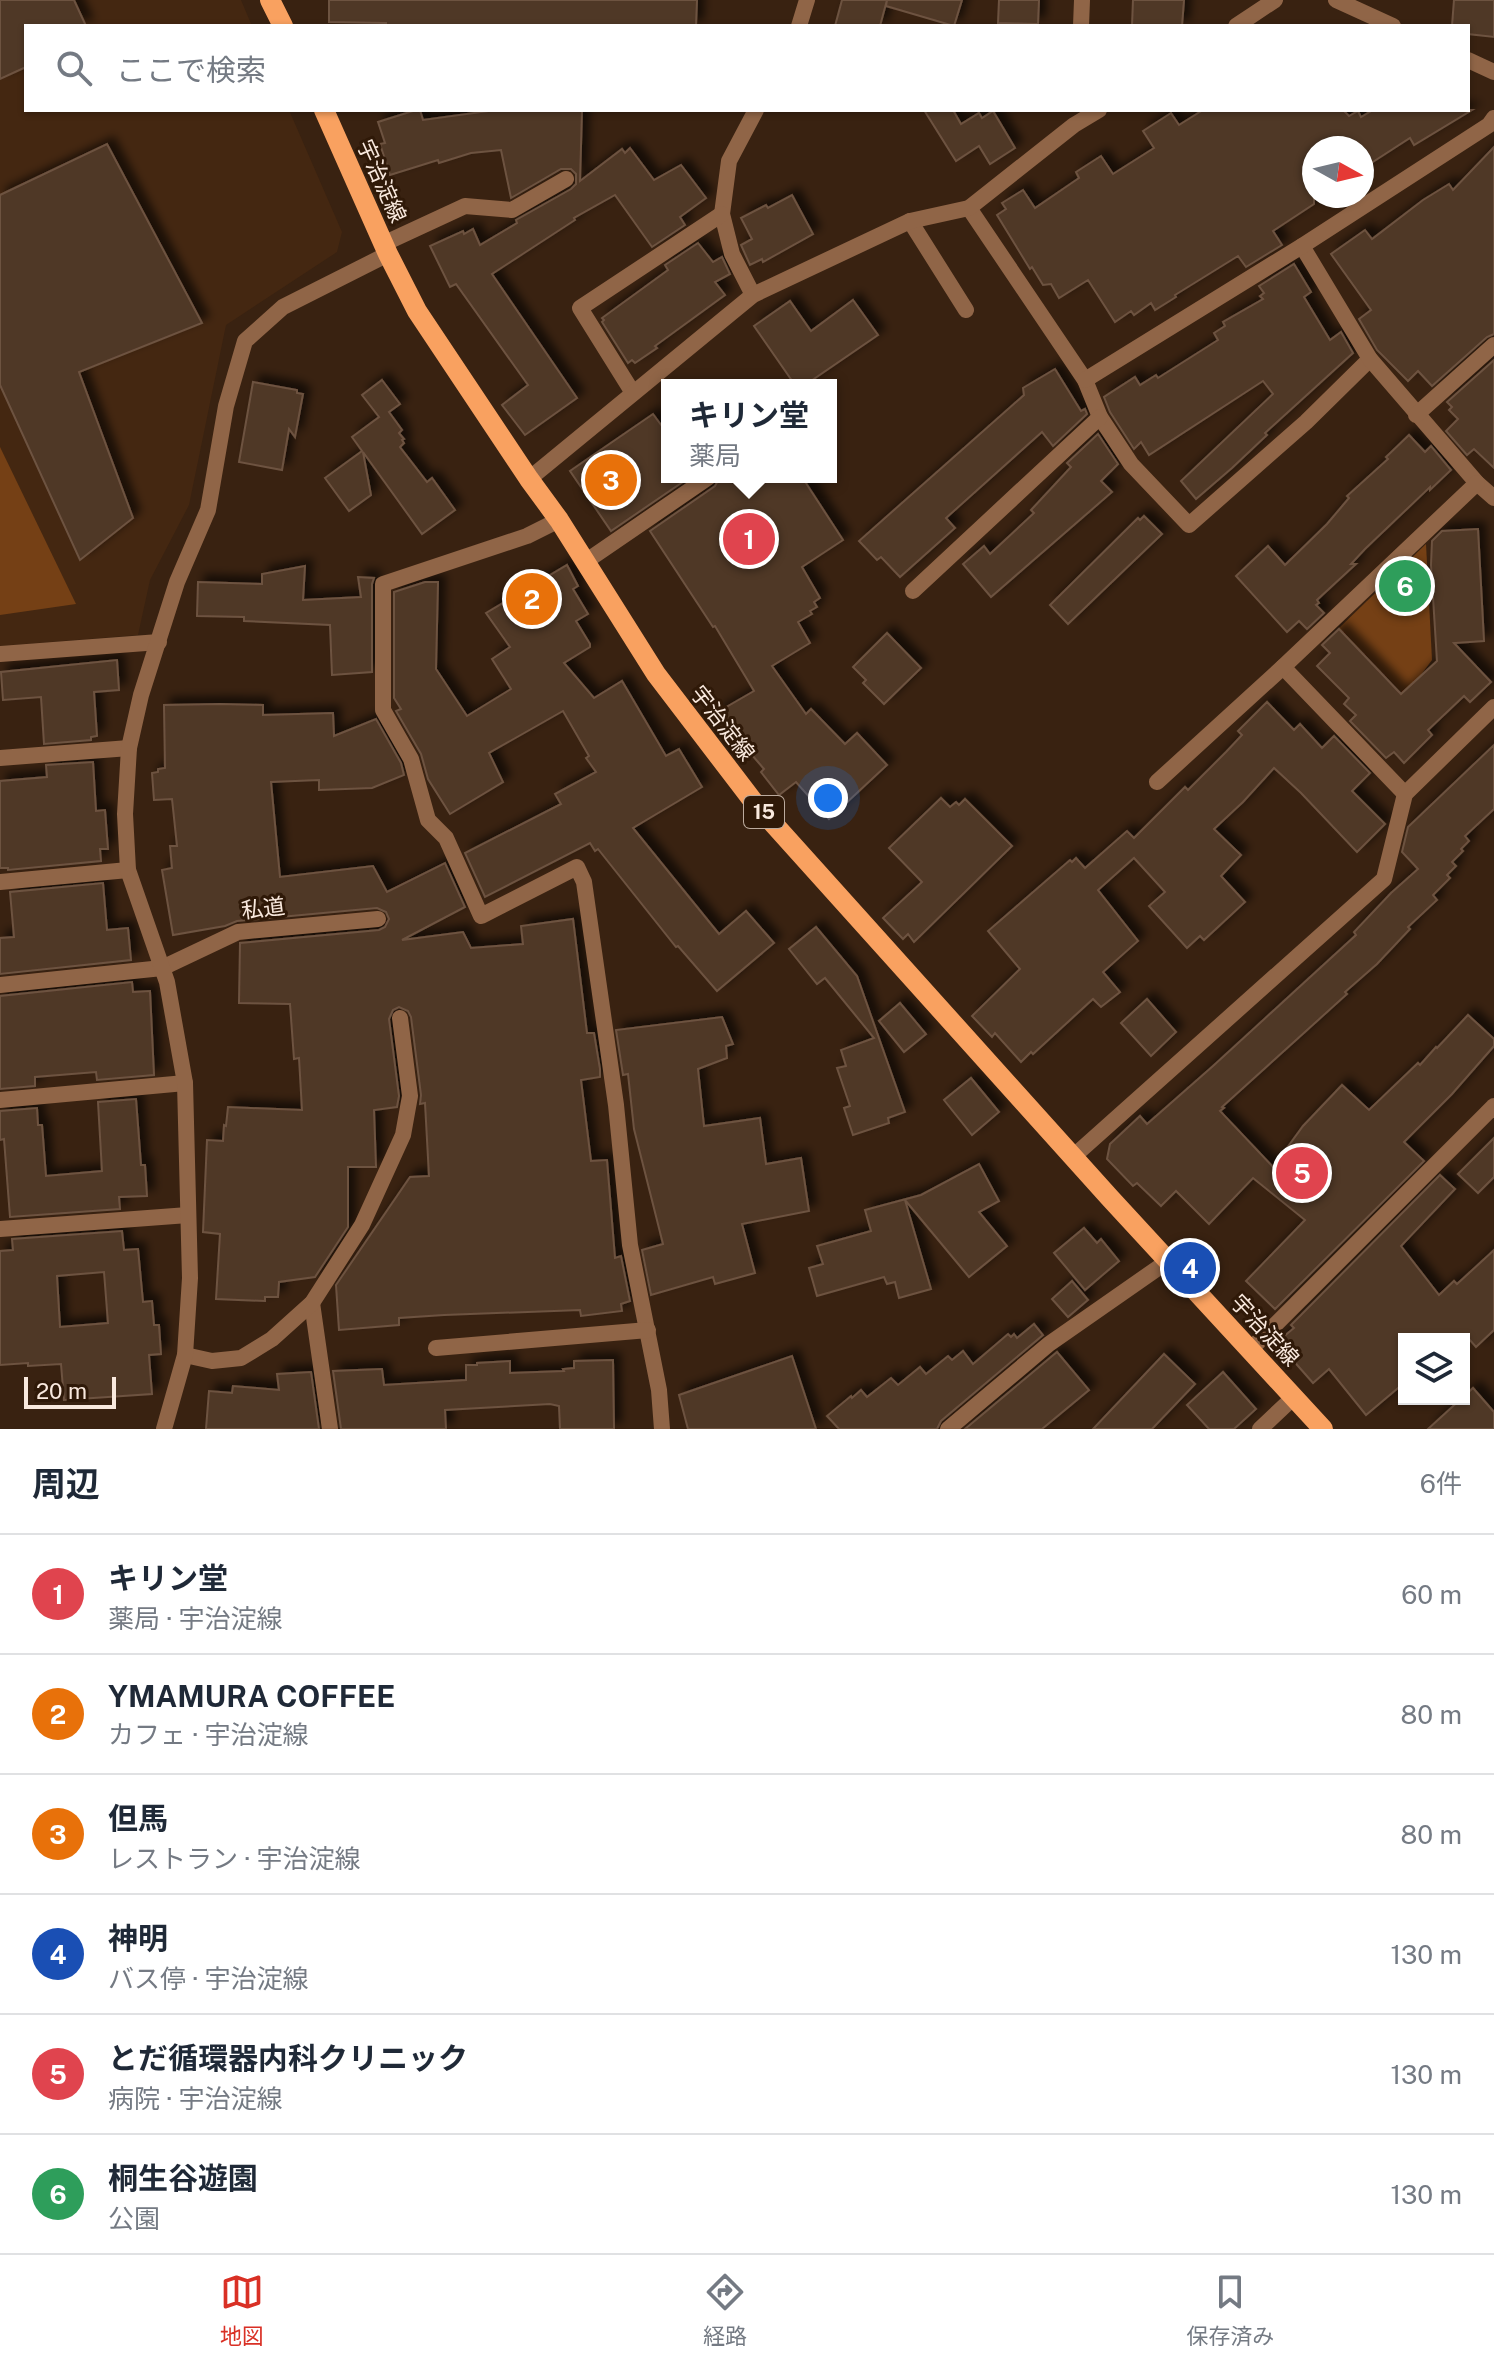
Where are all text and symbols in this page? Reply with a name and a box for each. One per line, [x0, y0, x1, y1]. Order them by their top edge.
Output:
search box [24, 24, 1470, 112]
icon: search [52, 46, 96, 90]
text: ここで検索 [116, 52, 266, 88]
street label: 宇治淀線 [352, 136, 412, 226]
north arrow [1302, 136, 1374, 208]
popup [661, 379, 837, 483]
text: キリン堂 [689, 397, 809, 433]
text: 薬局 [689, 440, 741, 471]
pin: 3 [585, 450, 637, 510]
pin: 1 [723, 509, 775, 569]
pin: 6 [1379, 556, 1431, 616]
pin: 2 [506, 569, 558, 629]
street label: 宇治淀線 [686, 680, 760, 766]
your location [808, 778, 848, 818]
road number: 15 [744, 796, 784, 828]
street label: 私道 [240, 892, 286, 924]
pin: 5 [1276, 1143, 1328, 1203]
pin: 4 [1164, 1238, 1216, 1298]
street label: 宇治淀線 [1225, 1289, 1305, 1371]
map controls [1398, 1333, 1470, 1405]
button: layers [1398, 1333, 1470, 1405]
scale bar [24, 1373, 116, 1409]
text: 20 m [36, 1378, 87, 1404]
text: 周辺 [32, 1464, 100, 1504]
text: 6件 [1420, 1468, 1462, 1499]
text: キリン堂 [108, 1560, 228, 1596]
text: 1 [52, 1579, 64, 1610]
text: 60 m [1401, 1579, 1462, 1610]
text: 薬局 · 宇治淀線 [108, 1603, 282, 1634]
text: YMAMURA COFFEE [108, 1678, 395, 1714]
text: 2 [50, 1699, 66, 1730]
text: 80 m [1401, 1699, 1462, 1730]
text: カフェ · 宇治淀線 [108, 1719, 308, 1750]
text: 但馬 [108, 1800, 168, 1836]
text: 3 [49, 1819, 67, 1850]
text: 80 m [1401, 1819, 1462, 1850]
text: レストラン · 宇治淀線 [108, 1843, 360, 1874]
text: 神明 [108, 1920, 168, 1956]
text: 4 [49, 1939, 67, 1970]
text: 130 m [1390, 1939, 1462, 1970]
text: バス停 · 宇治淀線 [108, 1963, 308, 1994]
text: とだ循環器内科クリニック [108, 2040, 468, 2076]
text: 5 [49, 2059, 67, 2090]
text: 130 m [1390, 2059, 1462, 2090]
text: 病院 · 宇治淀線 [108, 2083, 282, 2114]
text: 桐生谷遊園 [108, 2160, 258, 2196]
text: 6 [49, 2179, 67, 2210]
text: 130 m [1390, 2179, 1462, 2210]
text: 公園 [108, 2203, 160, 2234]
tab: 地図 [220, 2270, 264, 2350]
tab: 経路 [703, 2270, 747, 2350]
tab: 保存済み [1186, 2270, 1274, 2350]

